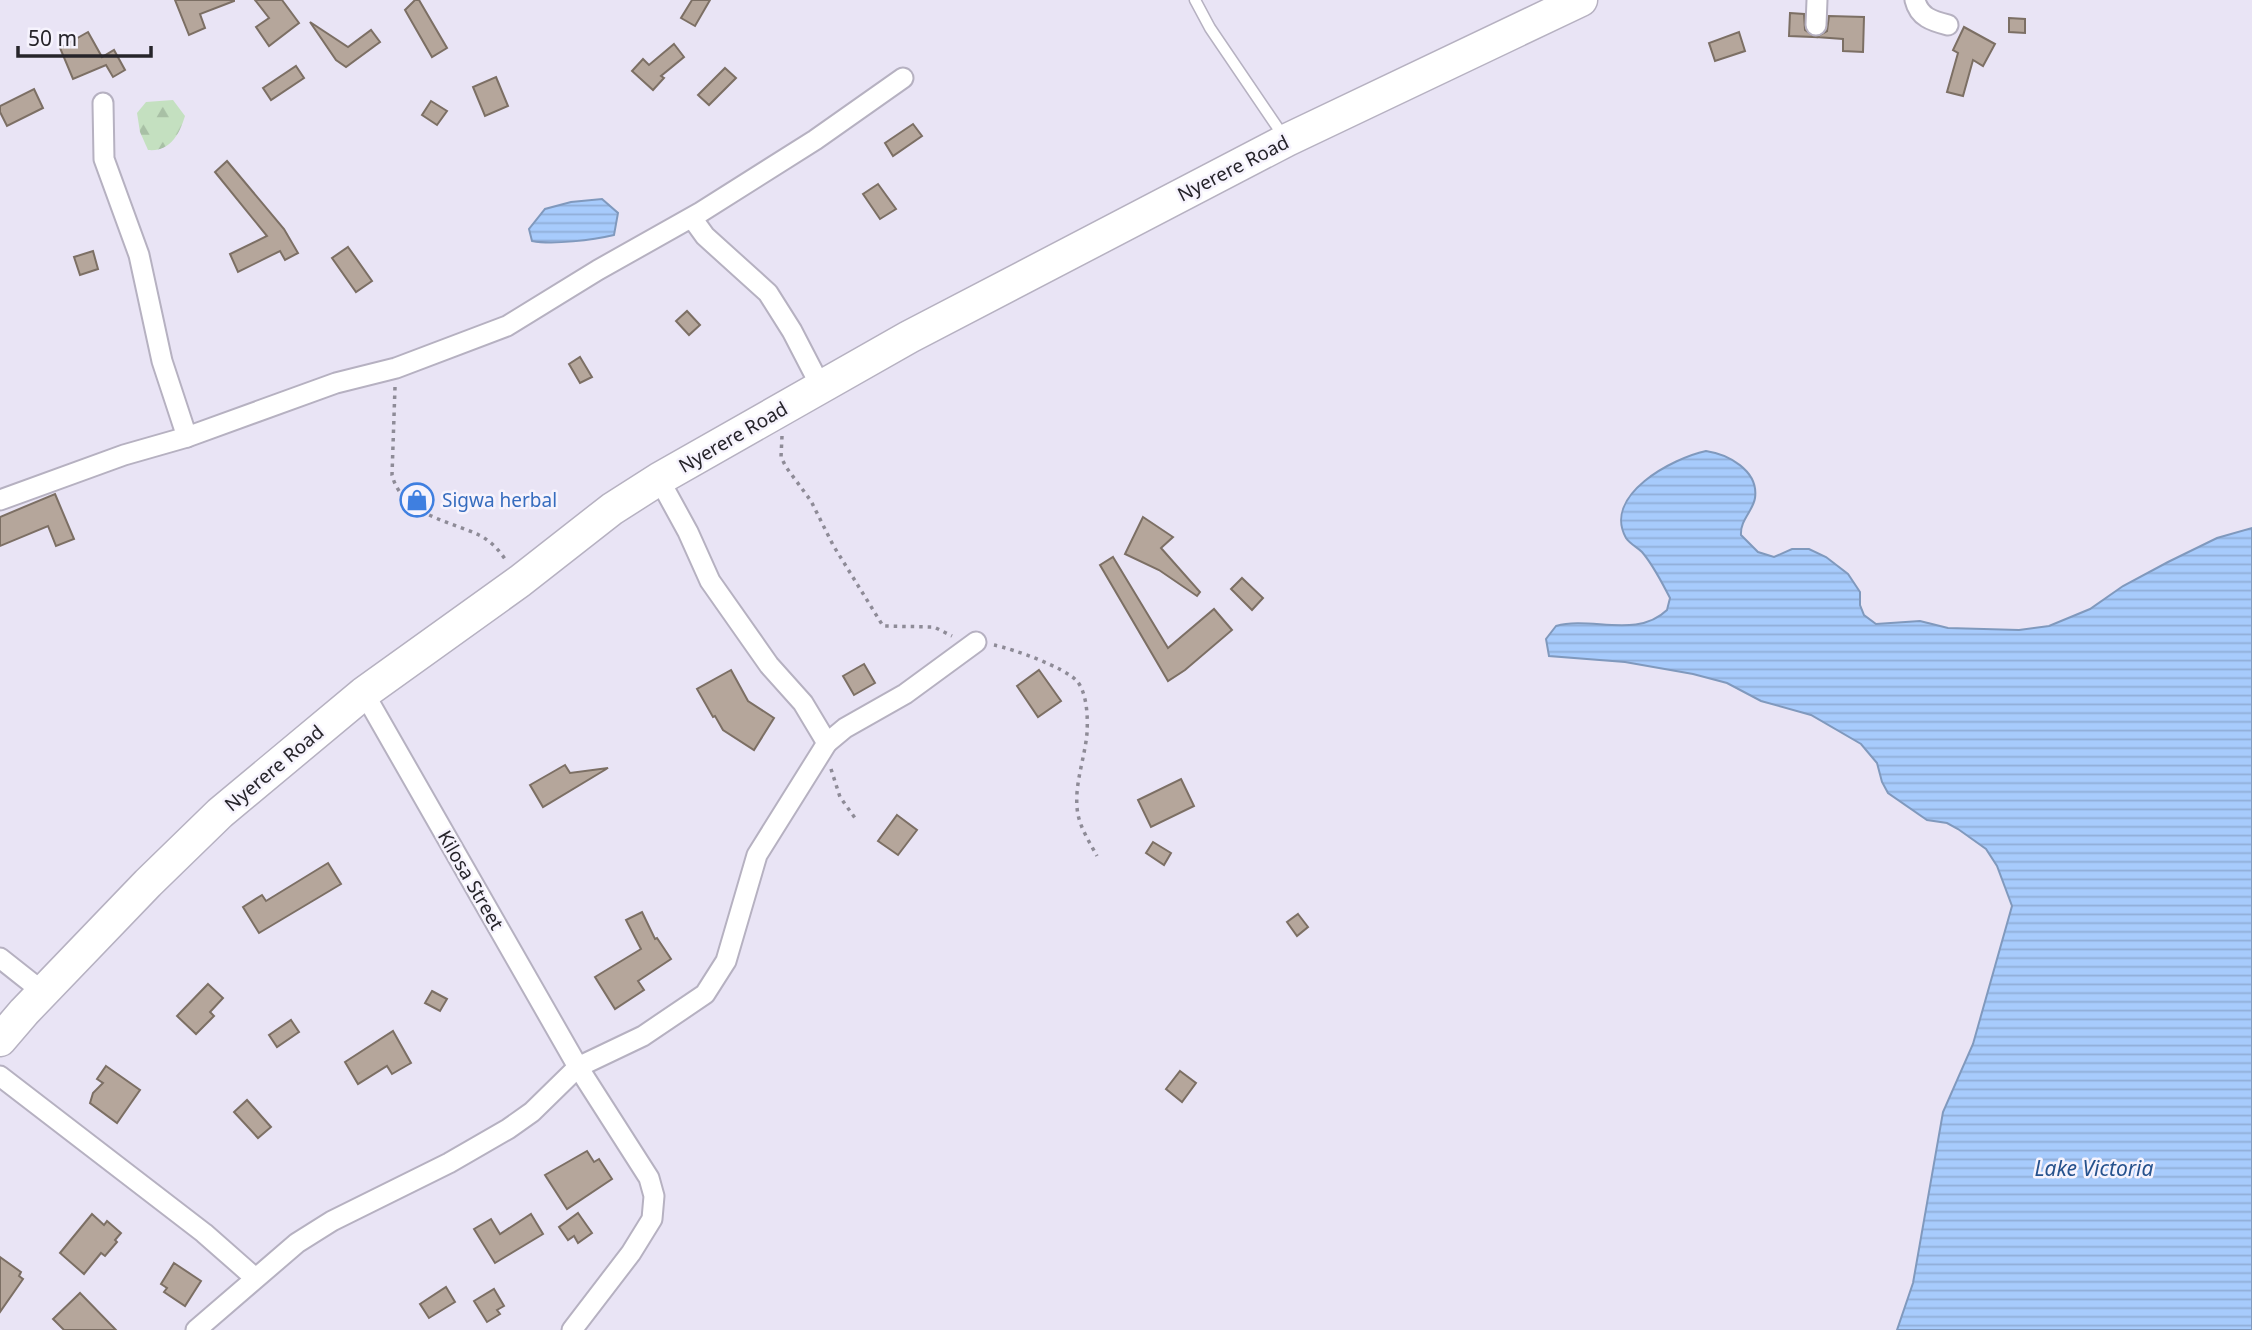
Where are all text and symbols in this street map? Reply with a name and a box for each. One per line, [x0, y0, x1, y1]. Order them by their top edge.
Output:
scale bar [18, 14, 150, 58]
text: 50 m [28, 24, 77, 52]
street label: Nyerere Road [1173, 129, 1293, 207]
street label: Nyerere Road [674, 395, 792, 479]
shop icon: Sigwa herbal [398, 481, 436, 519]
place label: Sigwa herbal [442, 487, 557, 513]
street label: Nyerere Road [219, 719, 329, 817]
street label: Kilosa Street [432, 826, 510, 935]
water label: Lake Victoria [2035, 1154, 2154, 1182]

